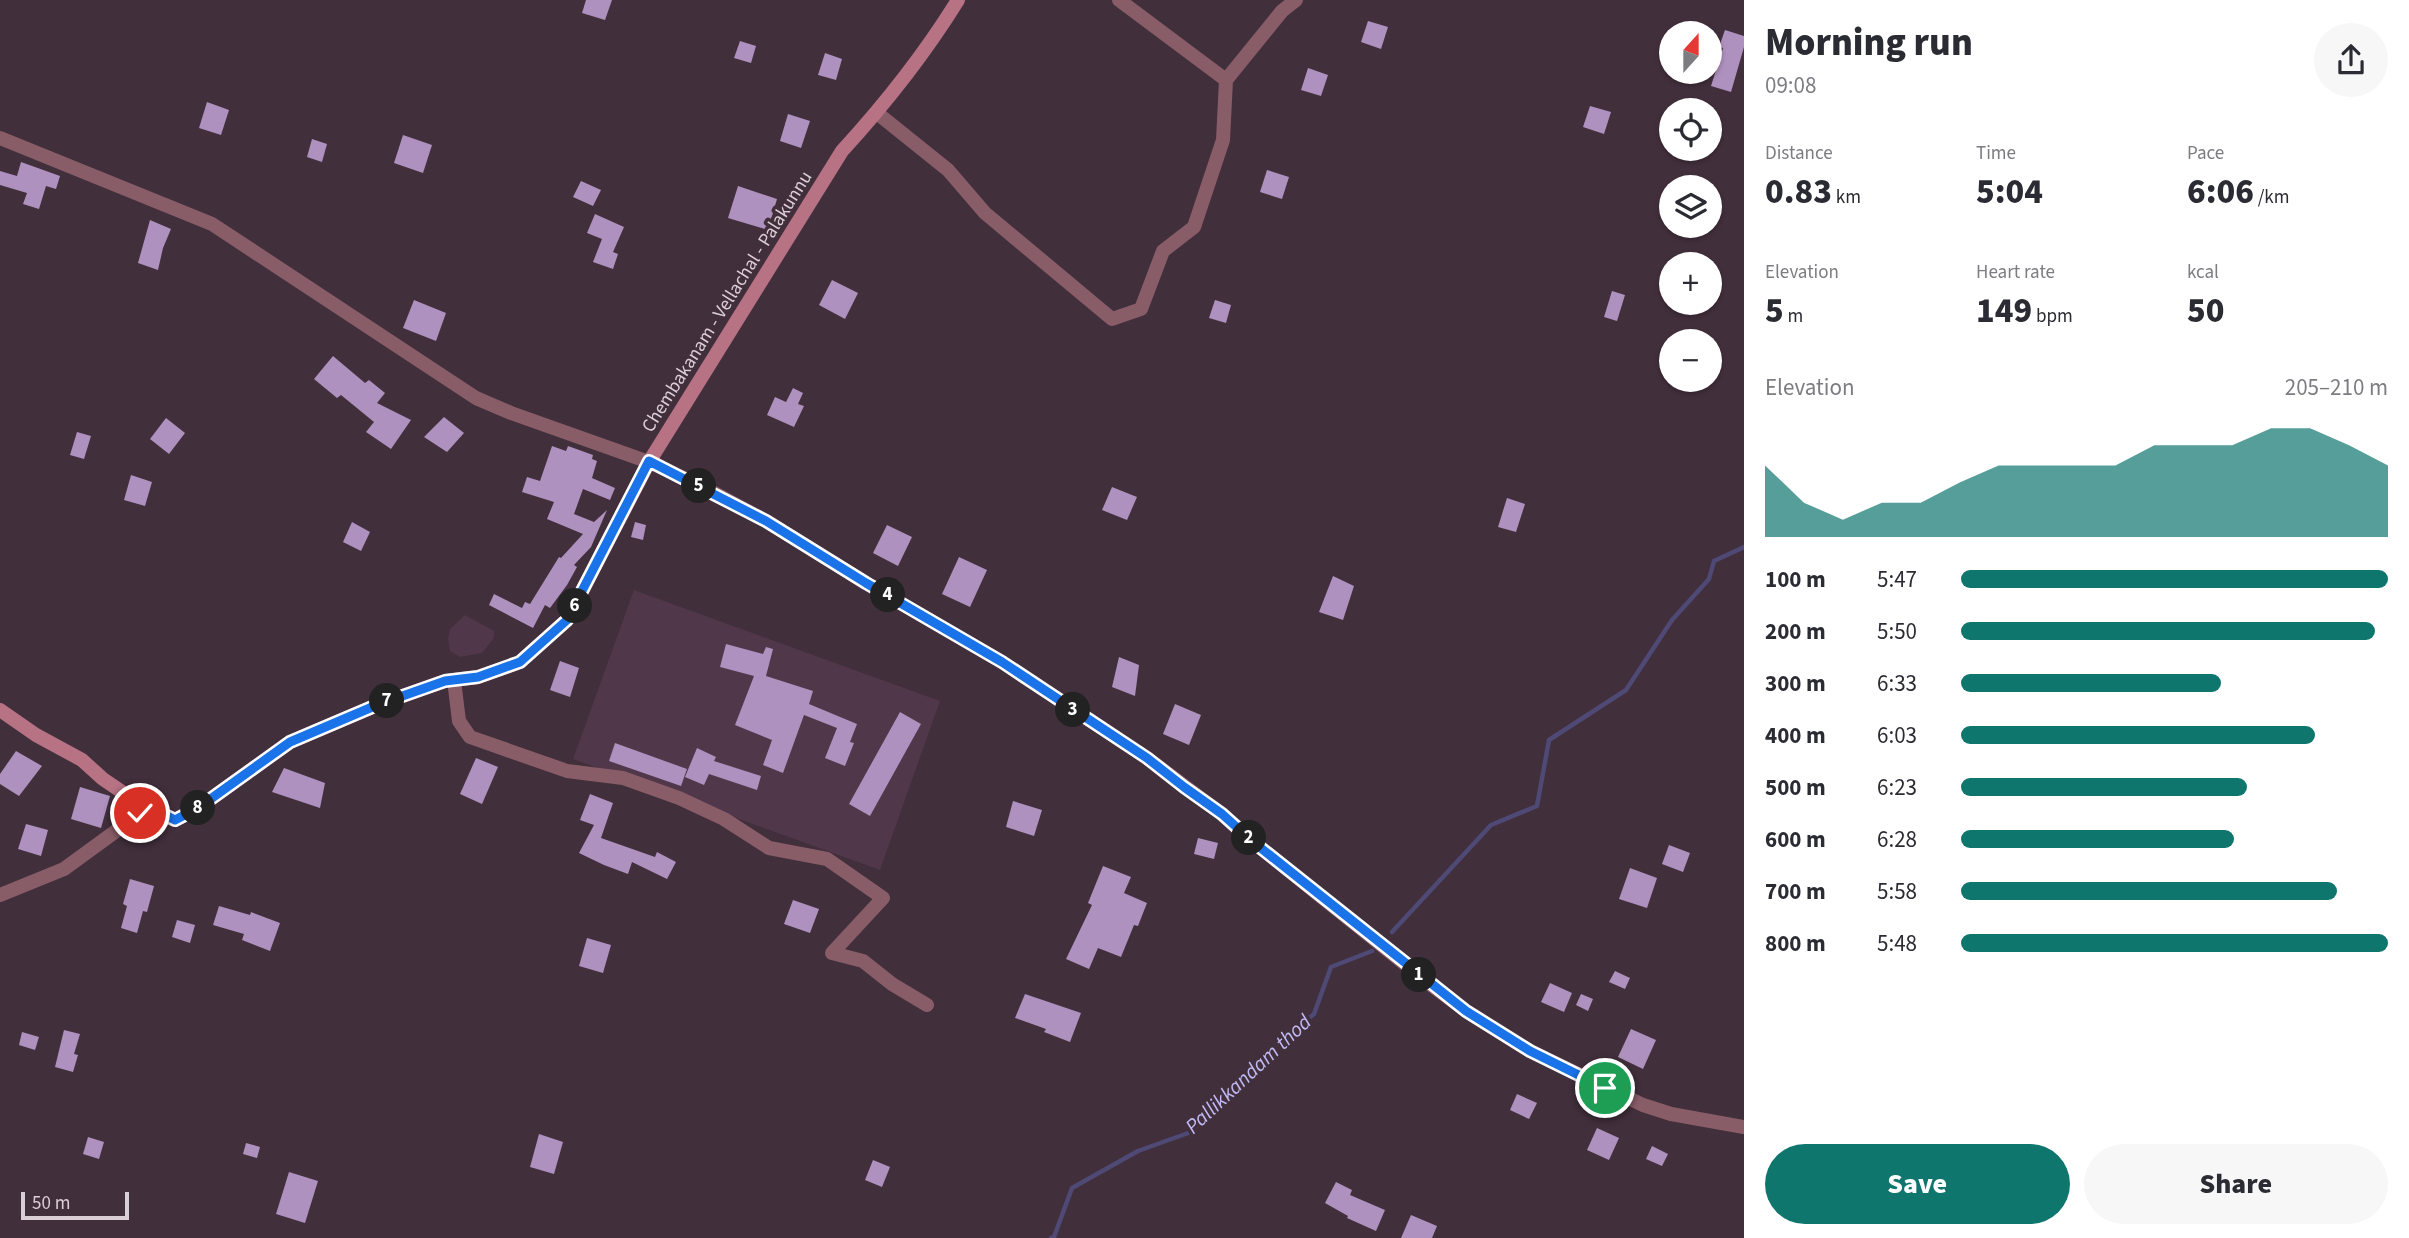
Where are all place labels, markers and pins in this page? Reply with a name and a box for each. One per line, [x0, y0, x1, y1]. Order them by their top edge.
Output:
pin: 5 [682, 468, 716, 504]
pin: 4 [870, 578, 906, 612]
pin: 6 [558, 588, 592, 624]
pin: 7 [370, 684, 404, 718]
pin: 3 [1056, 692, 1090, 728]
pin [110, 783, 170, 843]
pin: 8 [180, 790, 216, 826]
pin: 2 [1232, 820, 1266, 856]
pin: 1 [1402, 958, 1436, 992]
pin [1575, 1058, 1635, 1118]

